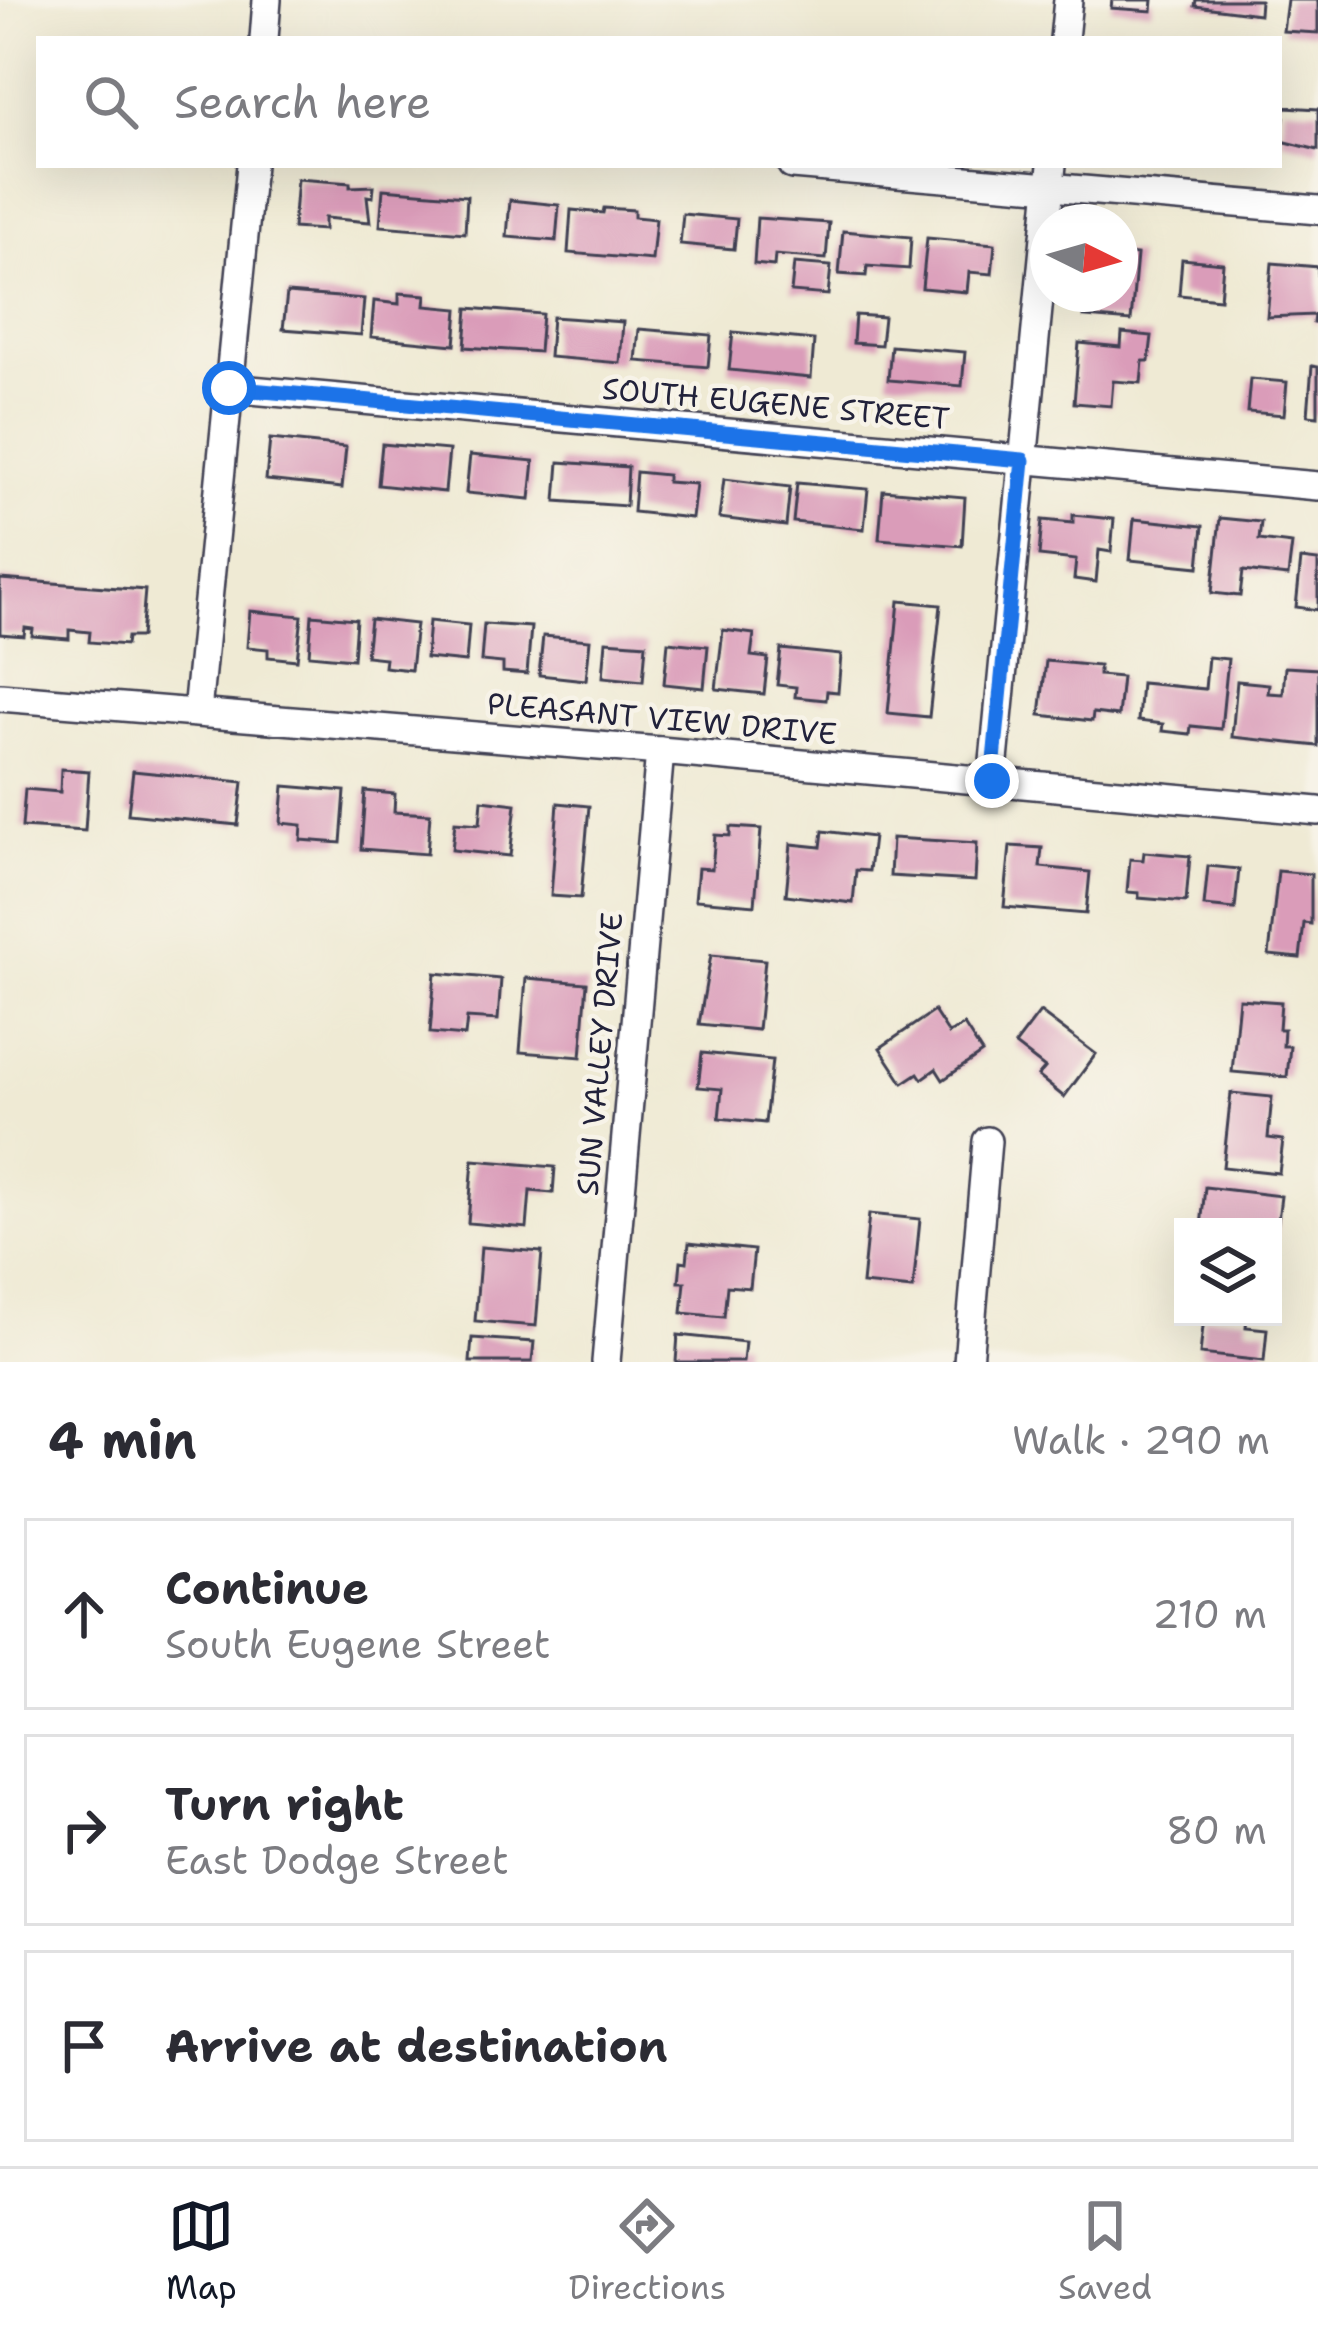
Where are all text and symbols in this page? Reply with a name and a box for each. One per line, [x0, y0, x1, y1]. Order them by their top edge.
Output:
search box [36, 36, 1282, 168]
icon: search [78, 69, 144, 135]
text: Search here [174, 72, 431, 132]
north arrow [1030, 204, 1138, 312]
route start [202, 361, 256, 415]
street label: SOUTH EUGENE STREET [601, 368, 951, 439]
street label: PLEASANT VIEW DRIVE [485, 683, 839, 754]
route end [965, 754, 1019, 808]
street label: SUN VALLEY DRIVE [567, 911, 632, 1197]
map controls [1174, 1218, 1282, 1326]
button: layers [1174, 1218, 1282, 1326]
text: 4 min [48, 1406, 197, 1474]
text: Walk · 290 m [1012, 1414, 1270, 1466]
text: Continue [165, 1558, 369, 1618]
icon: ahead [51, 1581, 117, 1647]
text: 210 m [1152, 1588, 1267, 1640]
text: South Eugene Street [165, 1618, 551, 1670]
text: Turn right [165, 1774, 404, 1834]
icon: right [51, 1797, 117, 1863]
text: 80 m [1166, 1804, 1267, 1856]
text: East Dodge Street [165, 1834, 509, 1886]
icon: arrive [51, 2013, 117, 2079]
text: Arrive at destination [165, 2016, 668, 2076]
tab: Map [166, 2193, 237, 2310]
tab: Directions [569, 2193, 726, 2310]
tab: Saved [1058, 2193, 1152, 2310]

